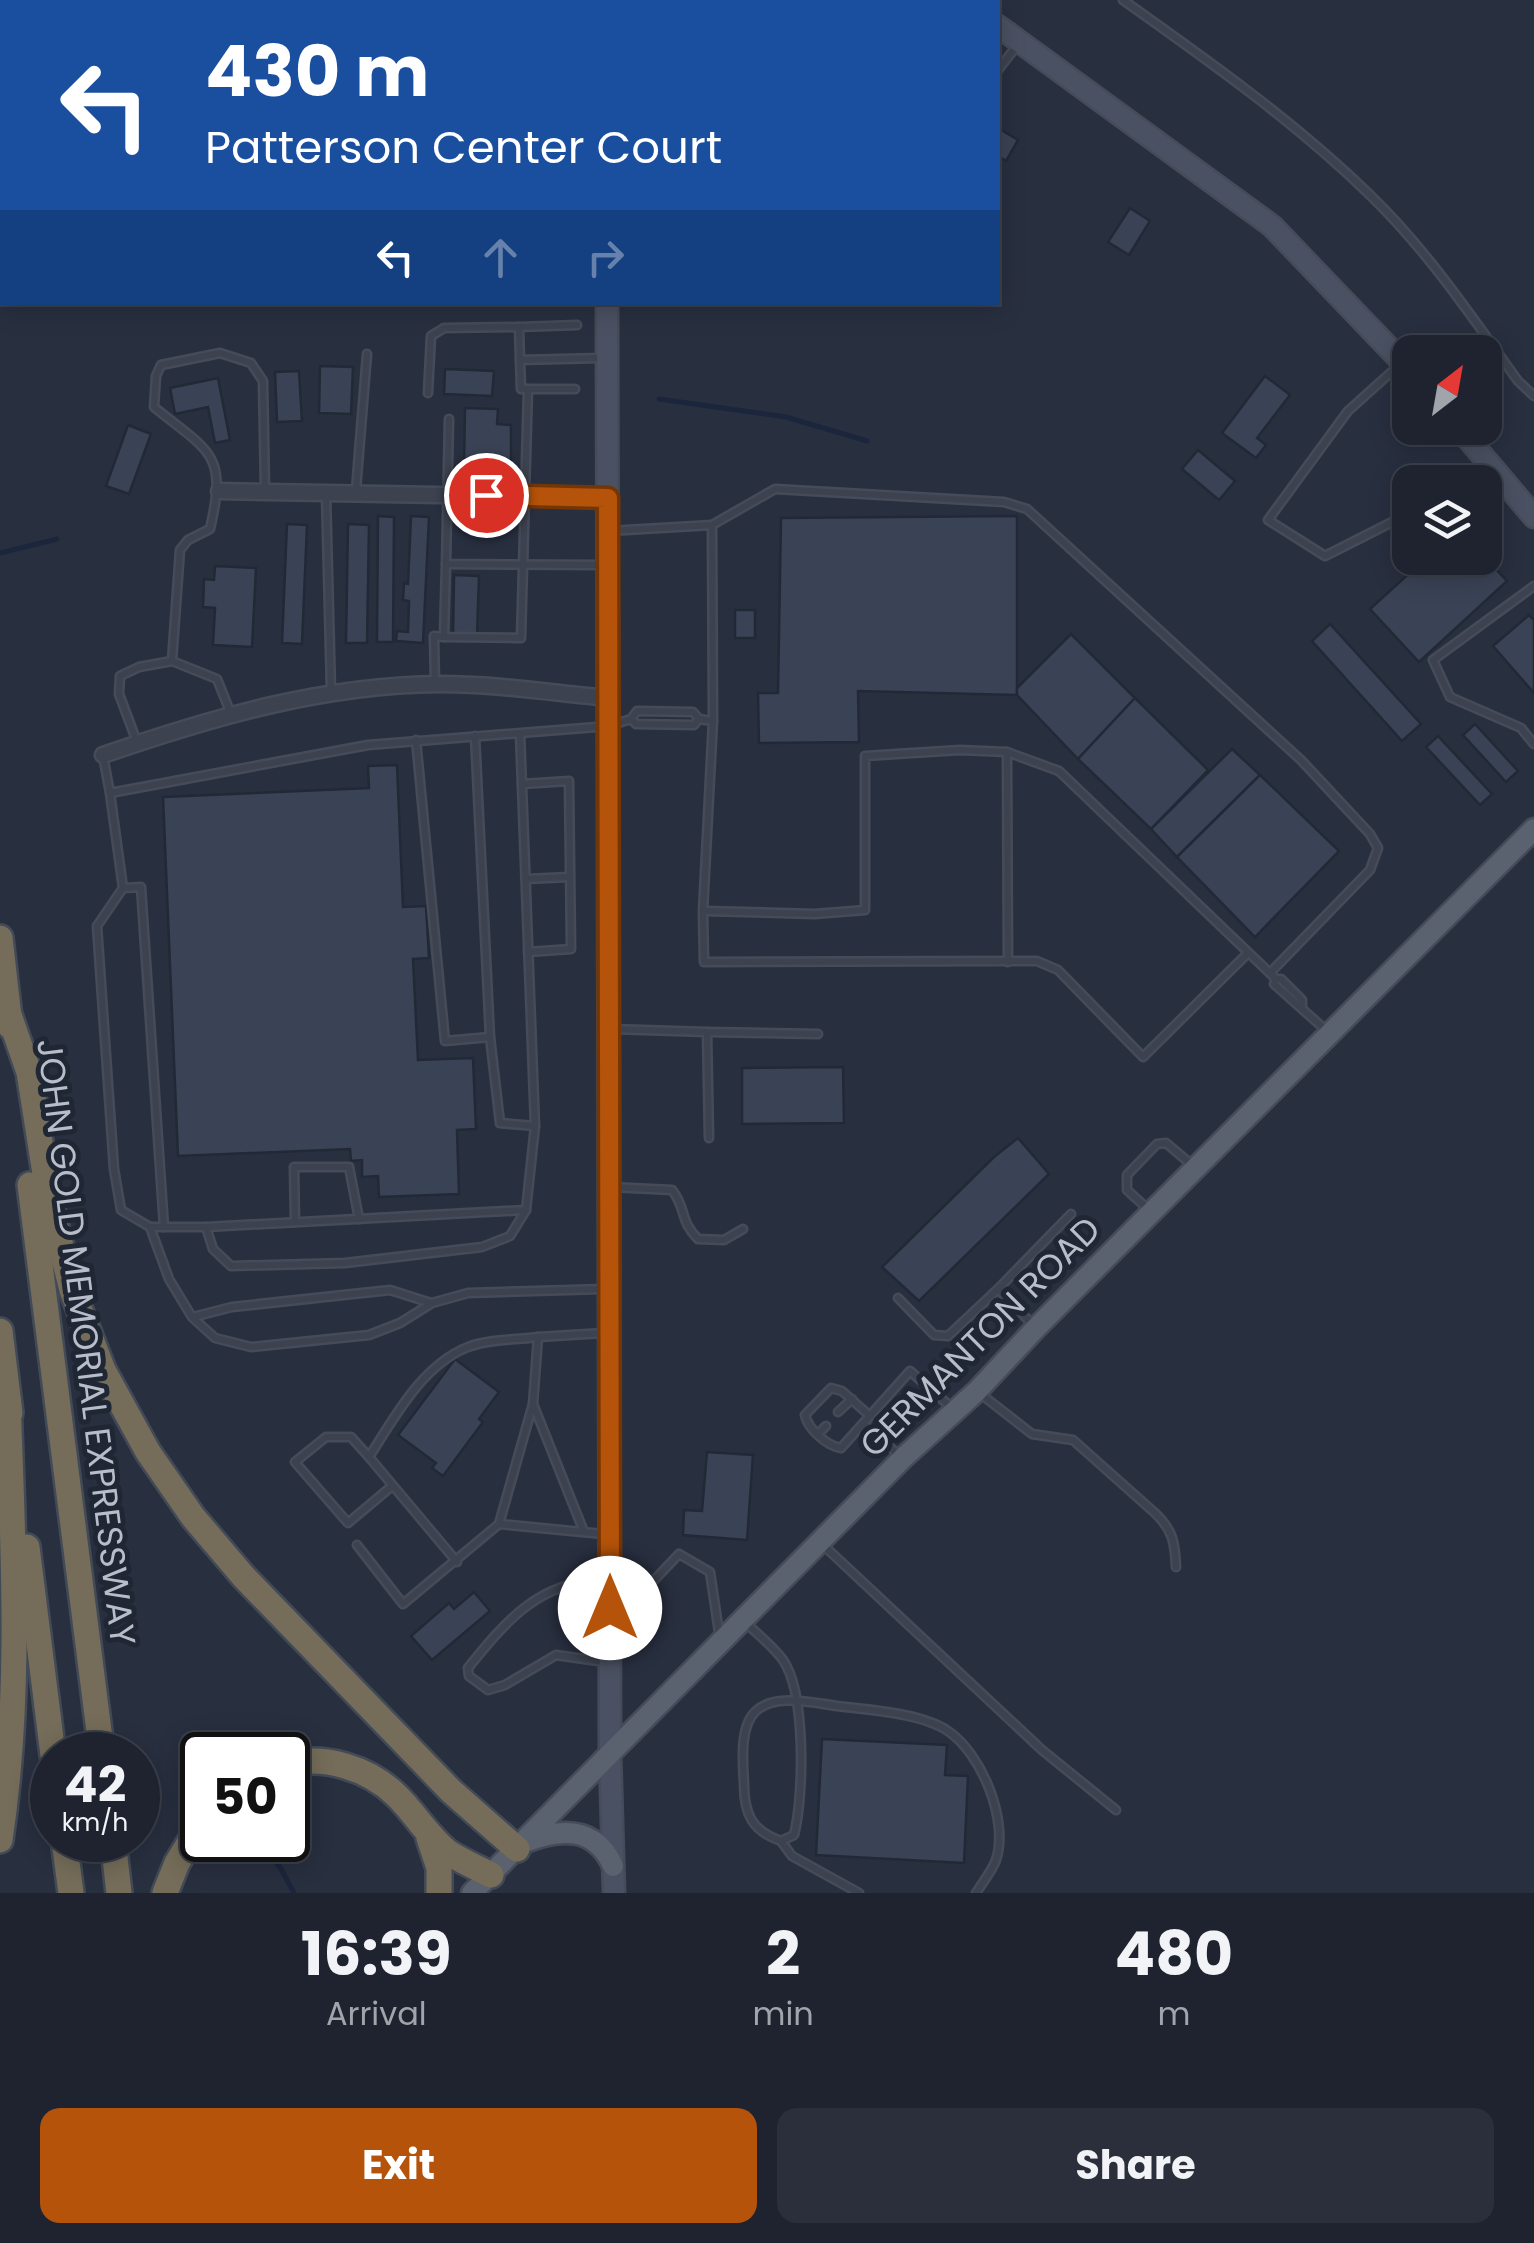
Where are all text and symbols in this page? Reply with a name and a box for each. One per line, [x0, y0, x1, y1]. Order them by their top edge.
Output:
text: 430 m [205, 22, 429, 121]
icon: left [40, 40, 170, 170]
text: Patterson Center Court [205, 116, 722, 179]
icon: left [368, 230, 423, 285]
icon: ahead [473, 230, 528, 285]
icon: right [578, 230, 633, 285]
north arrow [1392, 335, 1502, 445]
map controls [1392, 335, 1502, 575]
pin [444, 453, 529, 538]
button: layers [1392, 465, 1502, 575]
icon: arrive [459, 468, 514, 523]
street label: JOHN GOLD MEMORIAL EXPRESSWAY [25, 1036, 148, 1648]
street label: GERMANTON ROAD [848, 1205, 1111, 1468]
position arrow [558, 1556, 662, 1660]
speed limit sign: 50 [180, 1732, 310, 1862]
text: 42 [64, 1749, 126, 1820]
text: km/h [62, 1805, 128, 1840]
text: 16:39 [301, 1912, 452, 1996]
text: 2 [766, 1912, 800, 1996]
text: 480 [1115, 1912, 1233, 1996]
text: Arrival [326, 1991, 427, 2036]
text: min [753, 1991, 814, 2036]
text: m [1157, 1991, 1190, 2036]
button: Exit [40, 2108, 757, 2223]
button: Share [777, 2108, 1494, 2223]

